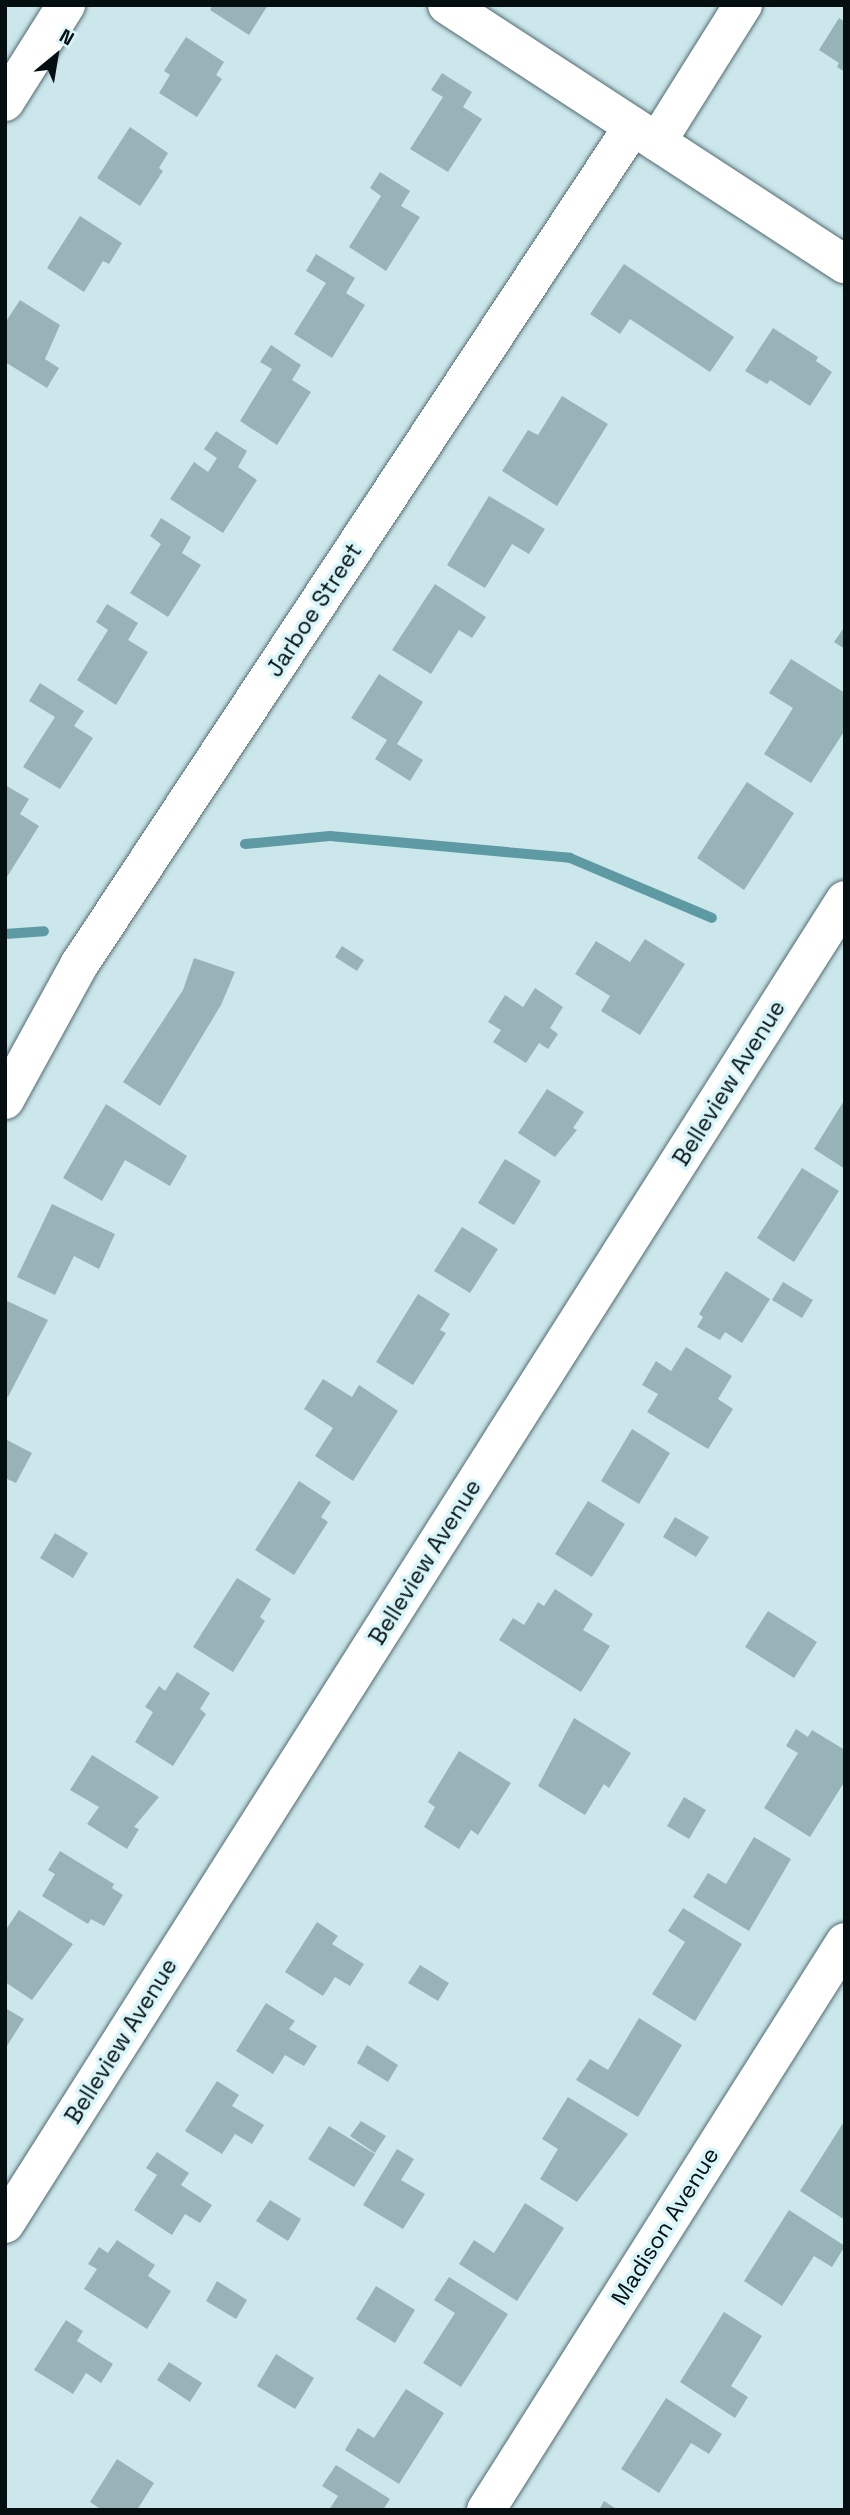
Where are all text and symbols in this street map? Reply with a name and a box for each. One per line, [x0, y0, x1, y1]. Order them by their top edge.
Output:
north arrow [21, 21, 91, 91]
text: N [55, 23, 79, 51]
street label: Jarboe Street [261, 538, 367, 682]
street label: Belleview Avenue [667, 995, 791, 1171]
street label: Belleview Avenue [363, 1474, 487, 1650]
street label: Belleview Avenue [59, 1953, 183, 2129]
street label: Madison Avenue [605, 2142, 725, 2310]

